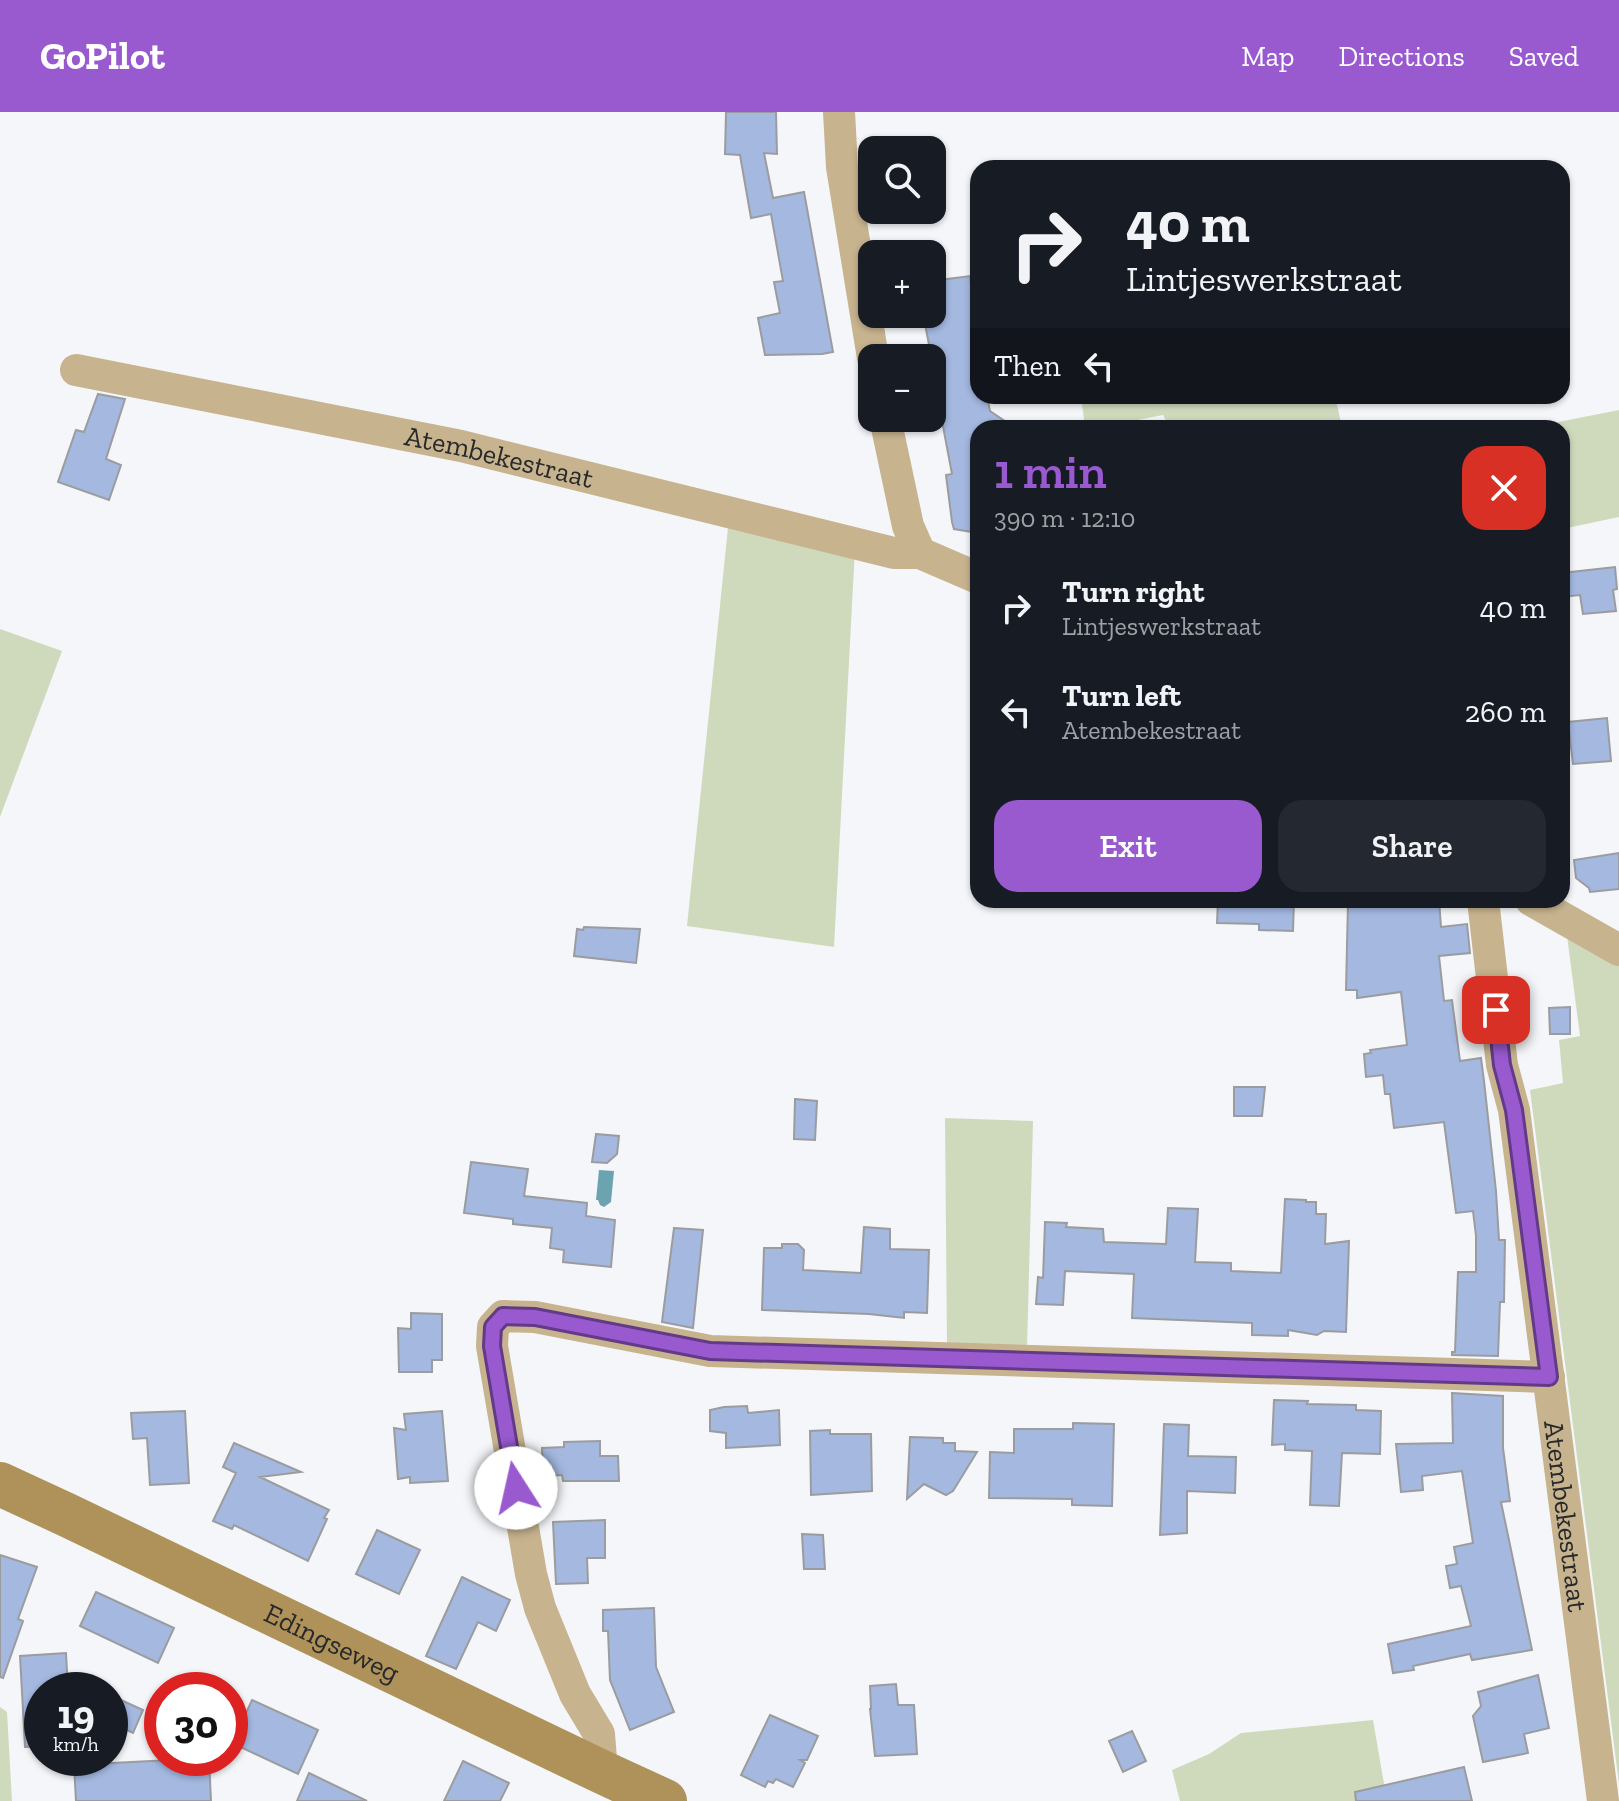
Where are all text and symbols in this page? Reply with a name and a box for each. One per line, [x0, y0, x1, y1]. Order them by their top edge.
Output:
text: GoPilot [40, 33, 165, 79]
text: Map [1241, 40, 1294, 73]
text: Directions [1338, 40, 1465, 73]
text: Saved [1509, 40, 1579, 73]
map controls [858, 136, 946, 432]
button: search [858, 136, 946, 224]
text: 40 m [1126, 189, 1250, 256]
icon: right [994, 192, 1098, 296]
button: + [858, 240, 946, 328]
text: Lintjeswerkstraat [1126, 257, 1402, 300]
button: − [858, 344, 946, 432]
icon: left [1077, 344, 1121, 388]
text: Then [994, 348, 1061, 384]
street label: Atembekestraat [402, 419, 597, 495]
text: 1 min [994, 443, 1107, 500]
button: close [1462, 446, 1546, 530]
text: 390 m · 12:10 [994, 502, 1136, 534]
text: Turn right [1062, 574, 1204, 610]
icon: right [994, 586, 1038, 630]
text: 40 m [1480, 590, 1546, 626]
text: Lintjeswerkstraat [1062, 610, 1261, 642]
text: Turn left [1062, 678, 1181, 714]
icon: left [994, 690, 1038, 734]
text: 260 m [1465, 694, 1546, 730]
text: Atembekestraat [1062, 714, 1241, 746]
button: Exit [994, 800, 1262, 892]
button: Share [1278, 800, 1546, 892]
pin [1462, 976, 1530, 1044]
icon: arrive [1474, 988, 1518, 1032]
street label: Atembekestraat [1537, 1418, 1595, 1614]
position arrow [474, 1446, 558, 1530]
street label: Edingseweg [259, 1596, 405, 1689]
speed limit sign: 30 [144, 1672, 248, 1776]
text: 19 [57, 1690, 95, 1738]
text: km/h [53, 1732, 99, 1756]

